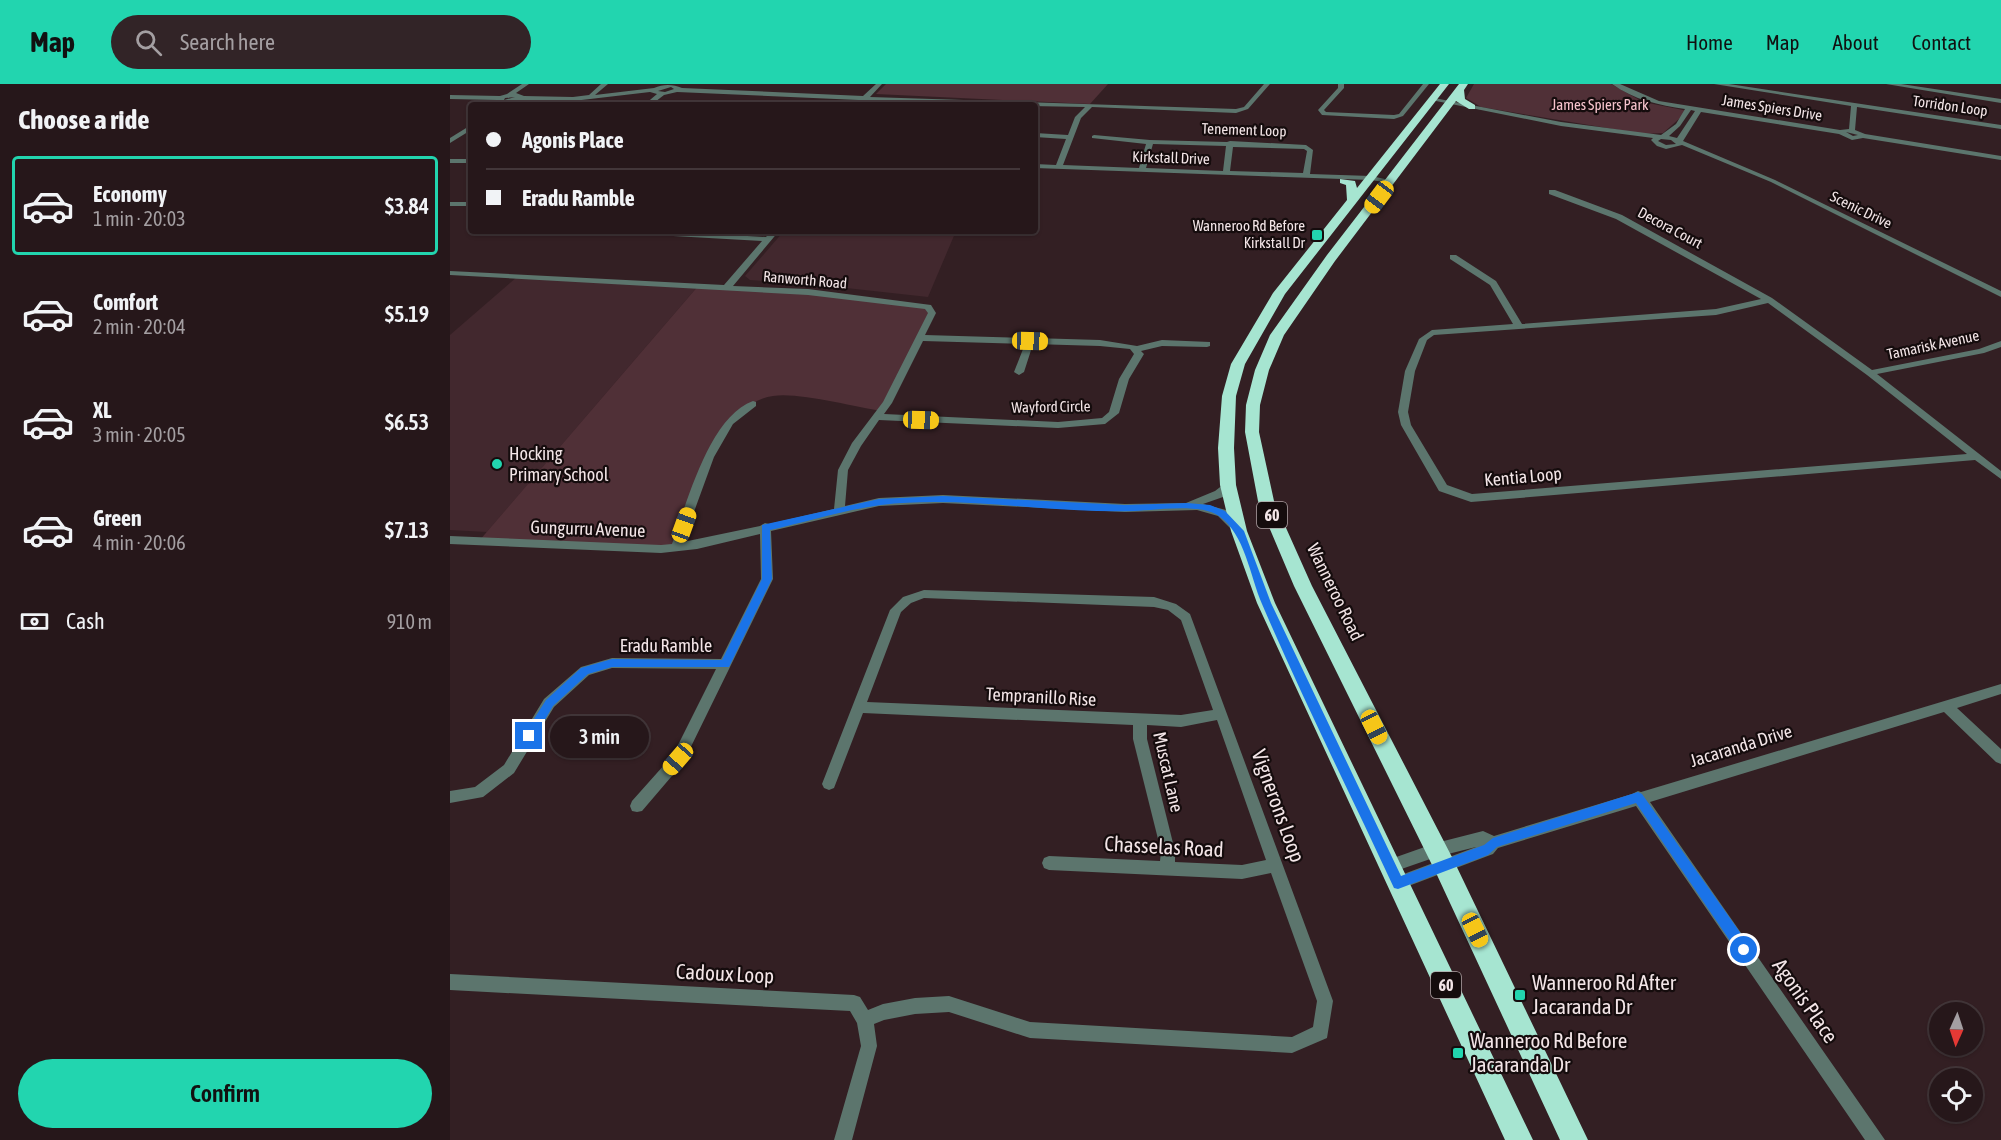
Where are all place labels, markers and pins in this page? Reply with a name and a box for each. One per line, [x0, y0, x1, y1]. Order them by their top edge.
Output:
place label: Wanneroo Rd Before Kirkstall Dr [1193, 217, 1306, 251]
marker: Wanneroo Rd Before Kirkstall Dr [1310, 228, 1324, 242]
place label: Hocking Primary School [509, 443, 609, 485]
marker: Hocking Primary School [490, 457, 504, 471]
place label: Wanneroo Rd After Jacaranda Dr [1532, 970, 1677, 1018]
marker: Wanneroo Rd After Jacaranda Dr [1513, 988, 1527, 1002]
place label: Wanneroo Rd Before Jacaranda Dr [1470, 1028, 1627, 1076]
marker: Wanneroo Rd Before Jacaranda Dr [1451, 1046, 1465, 1060]

